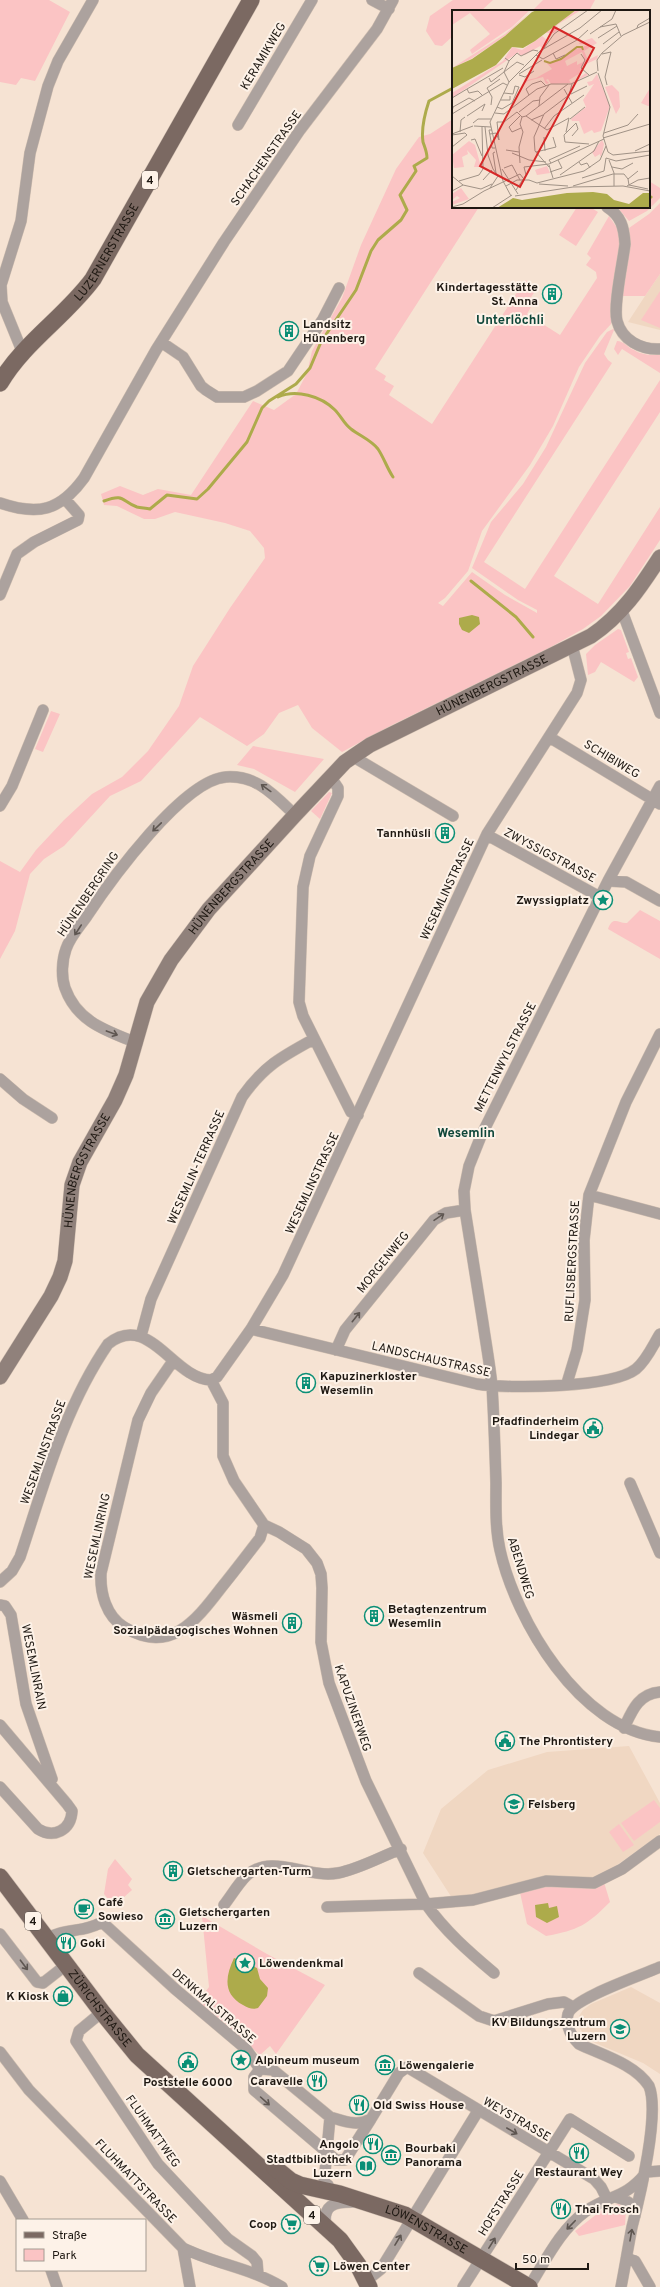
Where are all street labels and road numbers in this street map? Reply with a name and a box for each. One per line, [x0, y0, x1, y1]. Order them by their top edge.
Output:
street label: KERAMIKWEG [237, 20, 290, 93]
street label: SCHACHENSTRASSE [228, 108, 306, 210]
road number: 4 [142, 171, 158, 189]
street label: LUZERNERSTRASSE [71, 200, 143, 305]
street label: HÜNENBERGSTRASSE [434, 651, 551, 720]
street label: SCHIBIWEG [580, 737, 642, 783]
street label: ZWYSSIGSTRASSE [501, 825, 598, 887]
street label: HÜNENBERGSTRASSE [185, 836, 278, 938]
street label: WESEMLINSTRASSE [417, 836, 479, 943]
street label: HÜNENBERGRING [54, 849, 123, 940]
street label: METTENWYLSTRASSE [471, 1000, 541, 1115]
street label: WESEMLIN-TERRASSE [165, 1108, 229, 1227]
street label: HÜNENBERGSTRASSE [61, 1110, 115, 1229]
street label: WESEMLINSTRASSE [282, 1130, 344, 1237]
street label: RUFLISBERGSTRASSE [562, 1200, 584, 1322]
street label: MORGENWEG [354, 1228, 414, 1297]
street label: LANDSCHAUSTRASSE [370, 1339, 492, 1381]
street label: WESEMLINSTRASSE [18, 1398, 70, 1507]
street label: WESEMLINRING [81, 1492, 115, 1581]
street label: ABENDWEG [503, 1535, 537, 1601]
street label: WESEMLINRAIN [17, 1623, 49, 1711]
street label: KAPUZINERWEG [330, 1663, 374, 1754]
road number: 4 [25, 1912, 41, 1930]
street label: DENKMALSTRASSE [168, 1966, 259, 2048]
street label: ZÜRICHSTRASSE [64, 1967, 135, 2051]
street label: FLUHMATTWEG [121, 2092, 183, 2171]
street label: WEYSTRASSE [480, 2094, 553, 2146]
street label: FLUHMATTSTRASSE [91, 2136, 180, 2227]
street label: HOFSTRASSE [475, 2168, 528, 2239]
street label: LÖWENSTRASSE [383, 2202, 470, 2258]
road number: 4 [304, 2206, 320, 2224]

